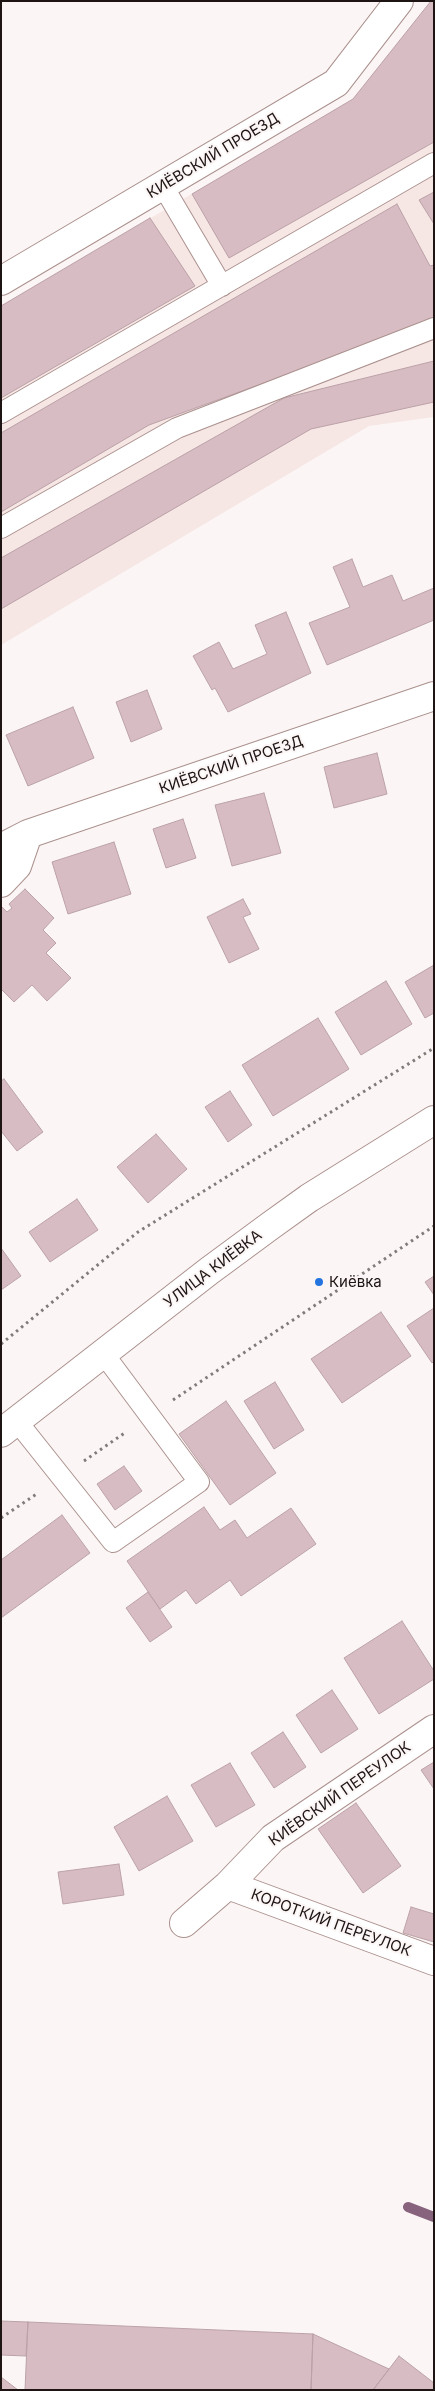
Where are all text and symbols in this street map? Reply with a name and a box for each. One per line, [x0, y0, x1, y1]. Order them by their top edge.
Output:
street label: КИЁВСКИЙ ПРОЕЗД [144, 109, 282, 203]
street label: КИЁВСКИЙ ПРОЕЗД [157, 732, 305, 798]
street label: УЛИЦА КИЁВКА [160, 1226, 266, 1312]
place label: Киёвка [329, 1273, 382, 1291]
marker: Киёвка [313, 1276, 325, 1288]
street label: КИЁВСКИЙ ПЕРЕУЛОК [266, 1738, 414, 1850]
street label: КОРОТКИЙ ПЕРЕУЛОК [248, 1886, 414, 1960]

